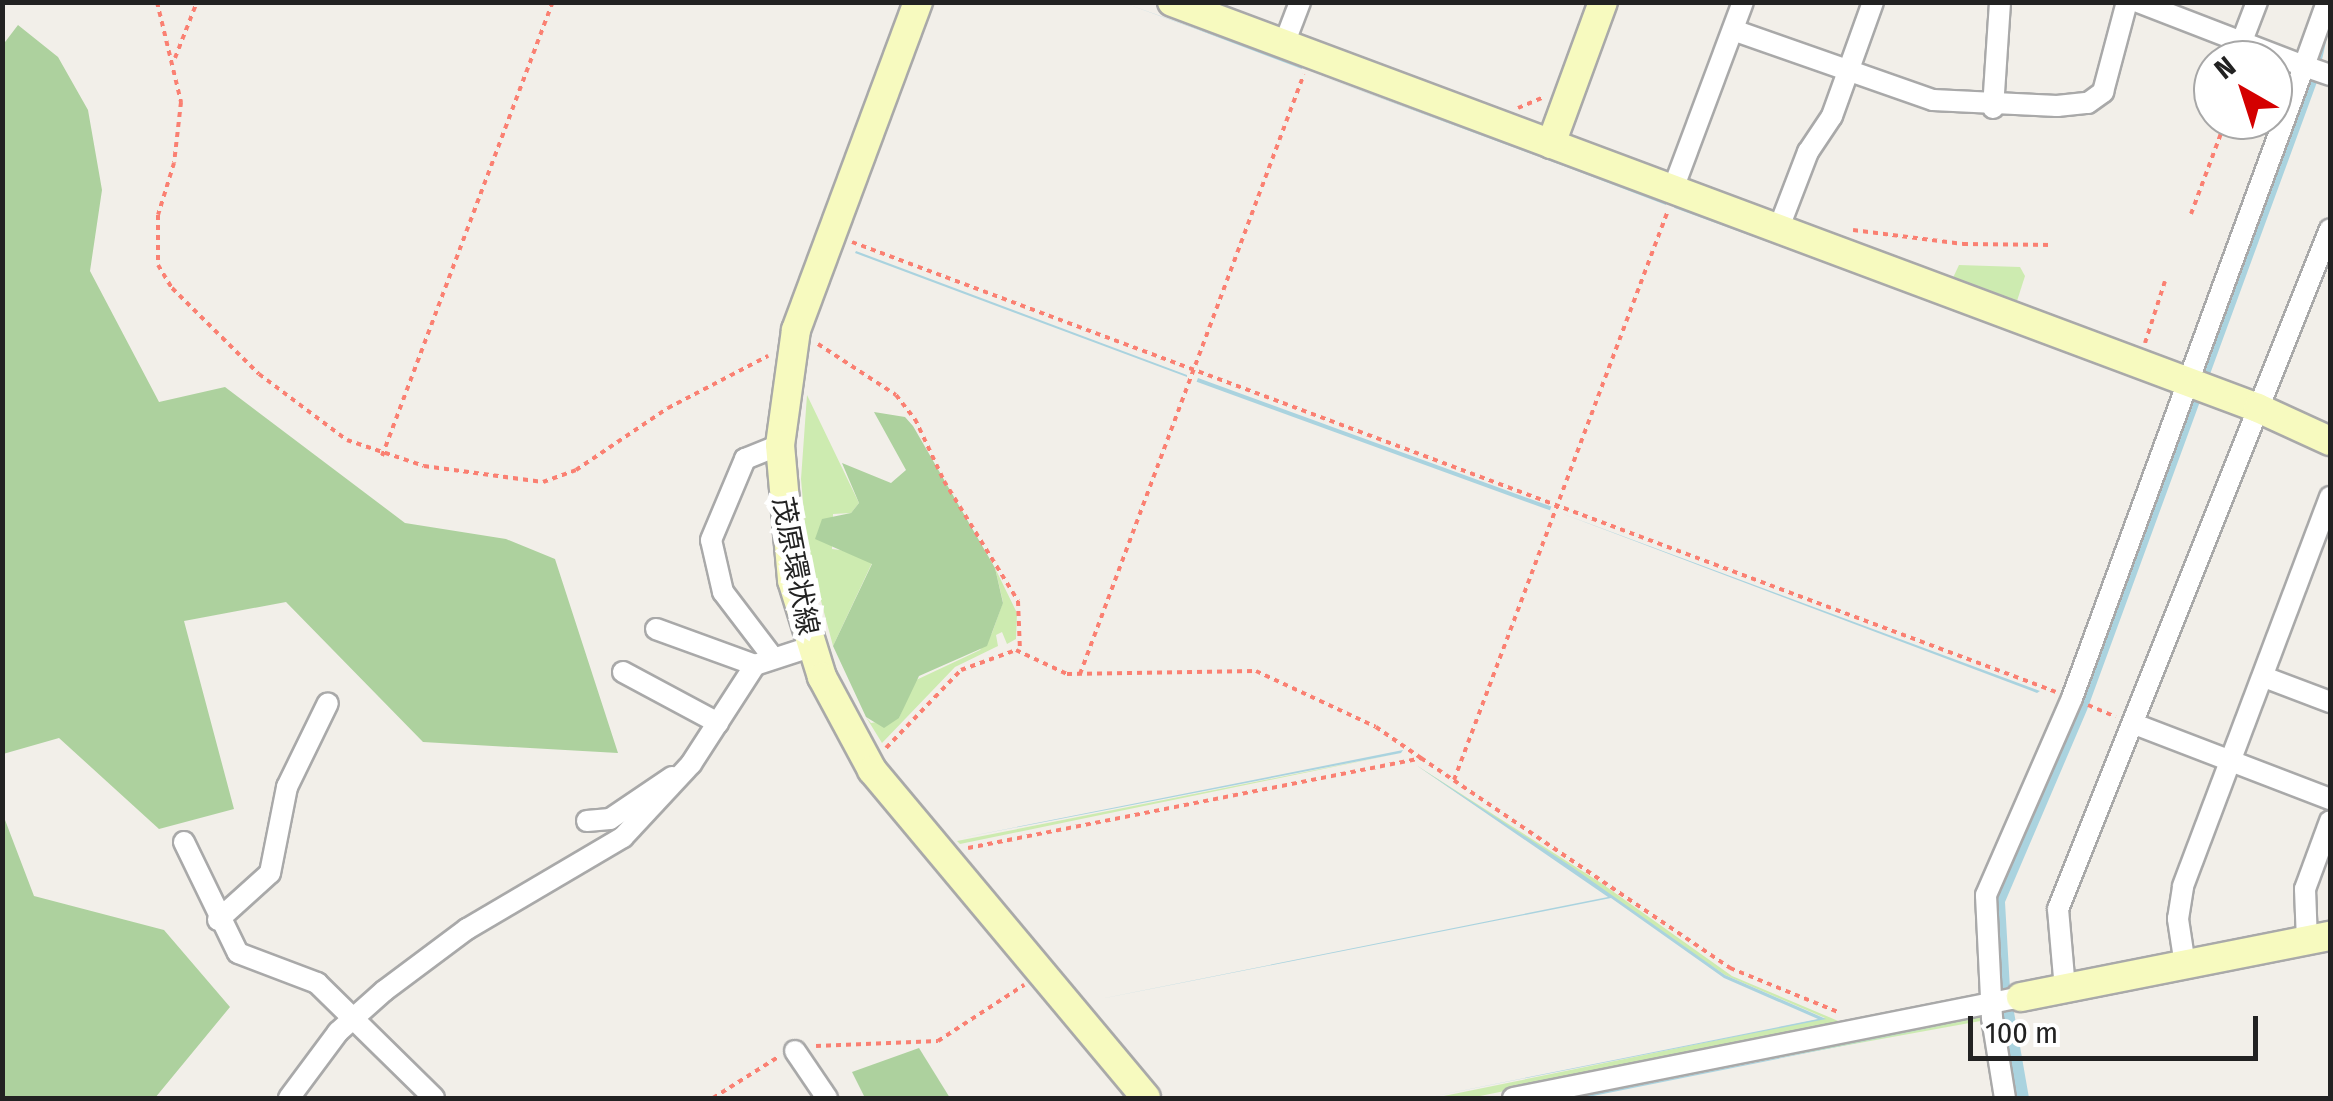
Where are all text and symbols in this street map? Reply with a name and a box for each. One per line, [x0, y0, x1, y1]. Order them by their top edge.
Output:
north arrow [2193, 40, 2293, 140]
text: N [2208, 50, 2242, 86]
street label: 茂原環状線 [765, 494, 825, 638]
scale bar [1973, 996, 2263, 1058]
text: 100 m [1985, 1015, 2058, 1051]

